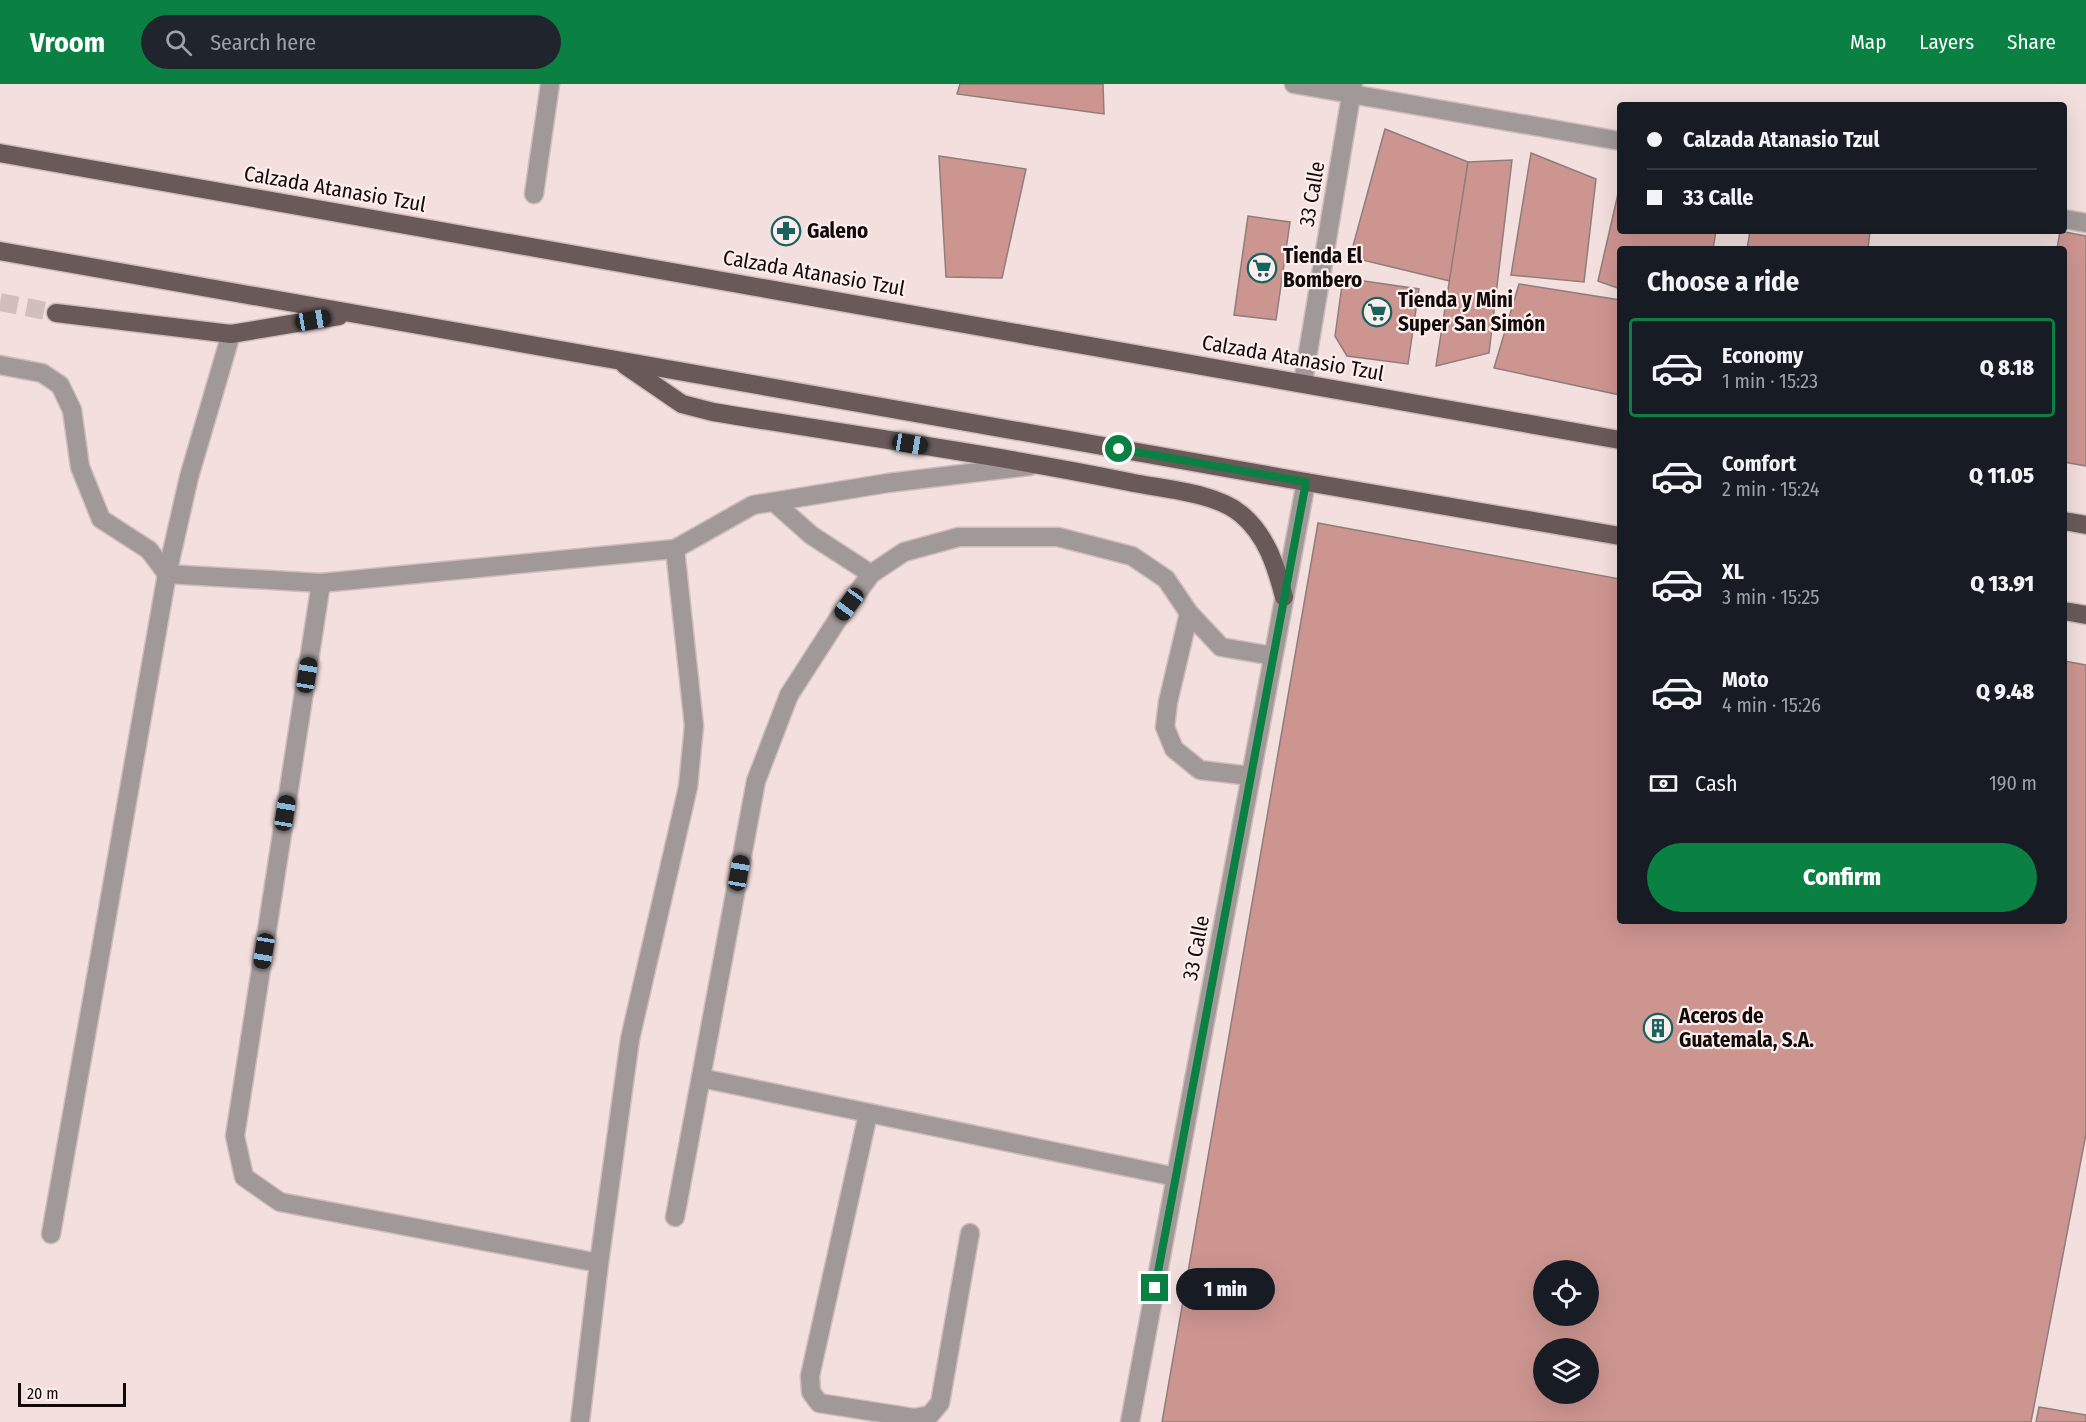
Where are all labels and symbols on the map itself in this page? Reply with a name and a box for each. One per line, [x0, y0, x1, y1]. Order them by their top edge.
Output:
street label: 33 Calle [1293, 159, 1331, 229]
street label: Calzada Atanasio Tzul [242, 160, 428, 218]
pharmacy icon: Galeno [770, 215, 802, 247]
place label: Galeno [807, 218, 868, 244]
place label: Tienda El Bombero [1283, 243, 1362, 293]
street label: Calzada Atanasio Tzul [721, 244, 907, 302]
supermarket icon: Tienda El Bombero [1246, 252, 1278, 284]
place label: Tienda y Mini Super San Simón [1398, 287, 1545, 337]
supermarket icon: Tienda y Mini Super San Simón [1361, 296, 1393, 328]
car [294, 308, 332, 332]
street label: Calzada Atanasio Tzul [1200, 329, 1386, 387]
car [891, 432, 929, 456]
route start [1105, 435, 1132, 462]
car [831, 584, 867, 624]
car [295, 656, 319, 694]
car [273, 794, 297, 832]
car [727, 854, 751, 892]
street label: 33 Calle [1177, 913, 1215, 983]
car [252, 932, 276, 970]
place label: Aceros de Guatemala, S.A. [1678, 1003, 1814, 1053]
building icon: Aceros de Guatemala, S.A. [1642, 1012, 1674, 1044]
callout: 1 min [1176, 1267, 1275, 1309]
route end [1141, 1274, 1168, 1301]
scale bar [18, 1380, 126, 1408]

